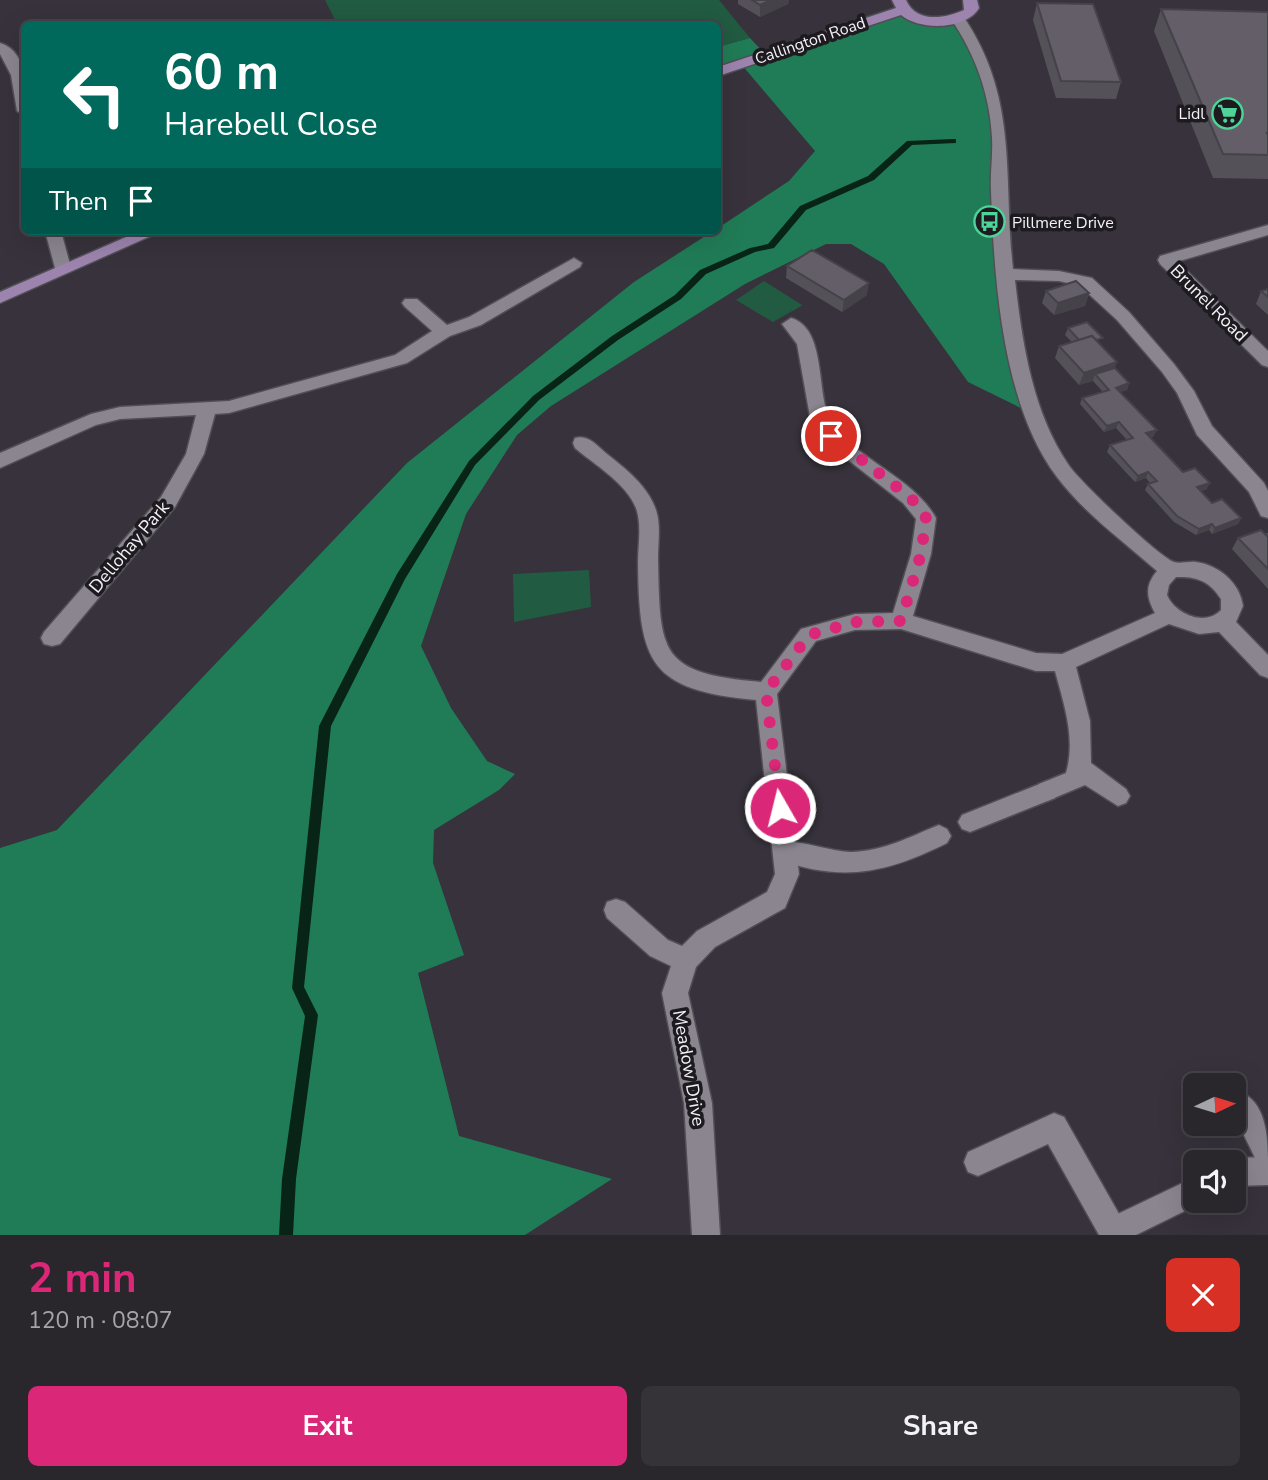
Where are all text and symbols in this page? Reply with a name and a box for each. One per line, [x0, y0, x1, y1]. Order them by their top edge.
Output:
street label: Callington Road [752, 12, 869, 70]
text: 60 m [164, 39, 279, 106]
icon: left [49, 49, 140, 140]
supermarket icon: Lidl [1211, 96, 1245, 130]
text: Harebell Close [164, 103, 378, 146]
place label: Lidl [1179, 103, 1205, 125]
icon: arrive [122, 182, 160, 220]
text: Then [49, 184, 108, 219]
bus stop icon: Pillmere Drive [972, 205, 1006, 239]
place label: Pillmere Drive [1012, 212, 1114, 234]
street label: Brunel Road [1165, 259, 1253, 347]
pin [801, 406, 861, 466]
icon: arrive [812, 417, 850, 455]
street label: Dellohay Park [83, 495, 175, 598]
position arrow [743, 771, 817, 845]
street label: Meadow Drive [667, 1008, 711, 1128]
north arrow [1183, 1073, 1246, 1136]
map controls [1183, 1073, 1246, 1213]
button: sound [1183, 1150, 1246, 1213]
text: 2 min [28, 1250, 137, 1307]
button: close [1166, 1258, 1240, 1332]
text: 120 m · 08:07 [28, 1305, 173, 1336]
button: Exit [28, 1386, 627, 1466]
button: Share [641, 1386, 1240, 1466]

